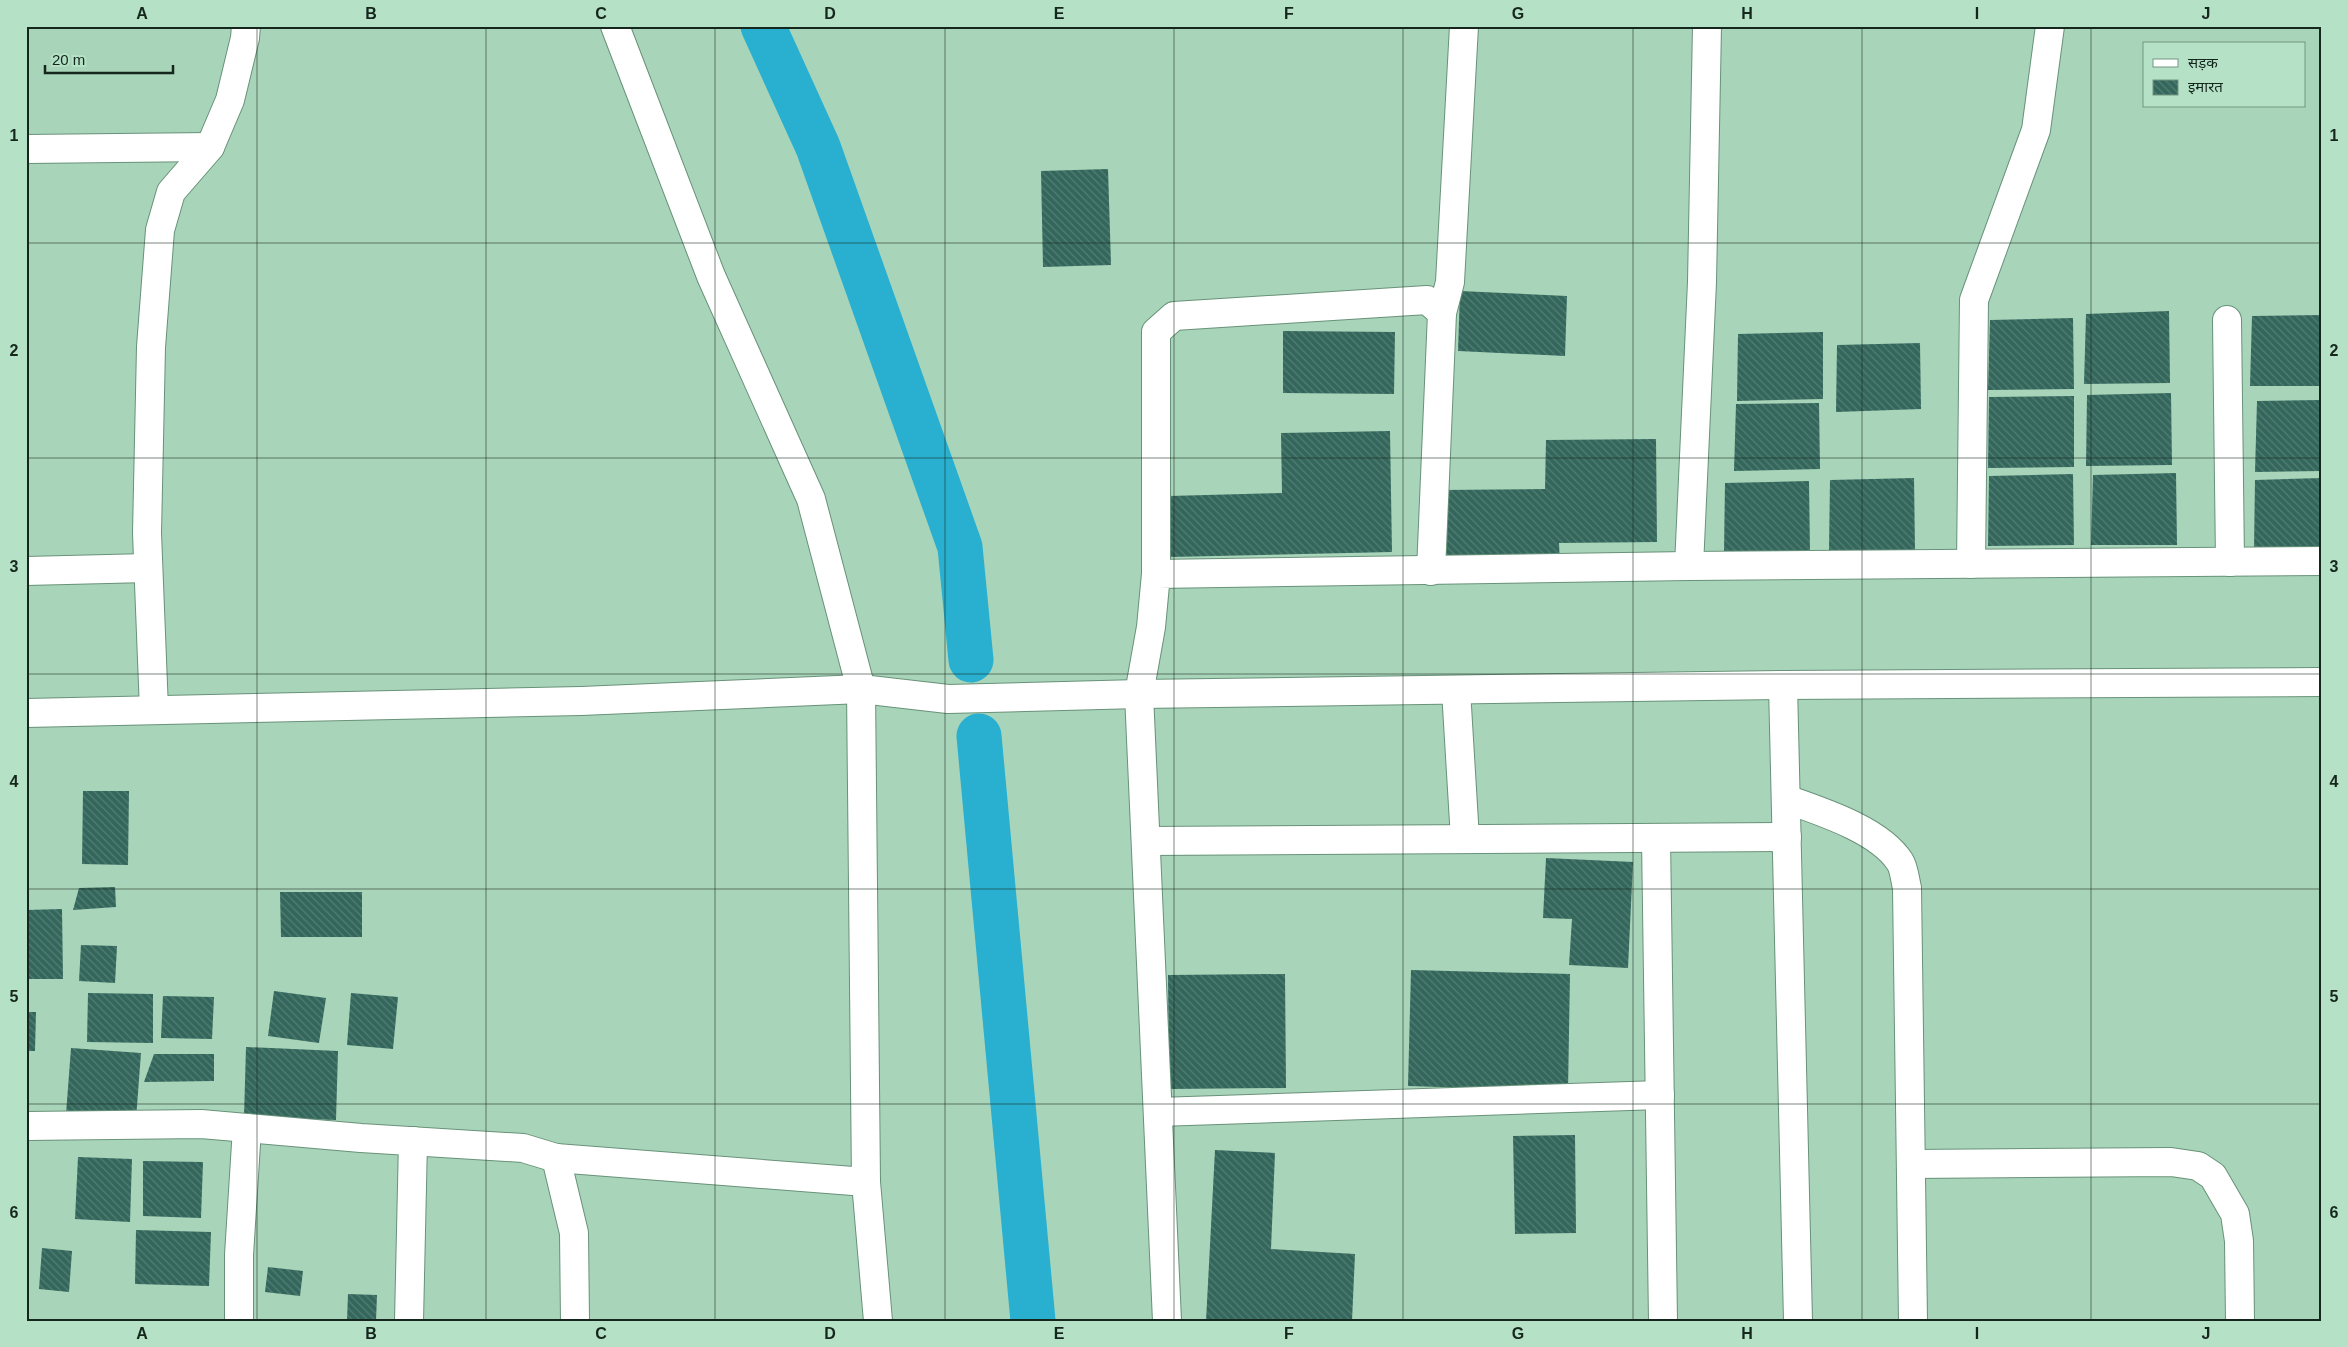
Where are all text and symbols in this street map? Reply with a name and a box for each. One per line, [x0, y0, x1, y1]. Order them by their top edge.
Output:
text: A [136, 5, 148, 22]
text: B [365, 5, 377, 22]
text: C [595, 5, 607, 22]
text: D [824, 5, 836, 22]
text: E [1054, 5, 1065, 22]
text: F [1284, 5, 1294, 22]
text: G [1512, 5, 1524, 22]
text: H [1741, 5, 1753, 22]
text: I [1975, 5, 1979, 22]
text: J [2202, 5, 2210, 22]
scale bar [45, 42, 172, 74]
legend [2143, 42, 2306, 108]
text: 20 m [52, 51, 85, 68]
text: सड़क [2188, 54, 2218, 71]
text: इमारत [2188, 78, 2223, 95]
text: 1 [10, 127, 19, 144]
text: 1 [2330, 127, 2339, 144]
text: 2 [10, 342, 19, 359]
text: 2 [2330, 342, 2339, 359]
text: 3 [10, 558, 19, 575]
text: 3 [2330, 558, 2339, 575]
text: 4 [10, 773, 19, 790]
text: 4 [2330, 773, 2339, 790]
text: 5 [10, 988, 19, 1005]
text: 5 [2330, 988, 2339, 1005]
text: 6 [10, 1204, 19, 1221]
text: 6 [2330, 1204, 2339, 1221]
text: A [136, 1325, 148, 1342]
text: B [365, 1325, 377, 1342]
text: C [595, 1325, 607, 1342]
text: D [824, 1325, 836, 1342]
text: E [1054, 1325, 1065, 1342]
text: F [1284, 1325, 1294, 1342]
text: G [1512, 1325, 1524, 1342]
text: H [1741, 1325, 1753, 1342]
text: I [1975, 1325, 1979, 1342]
text: J [2202, 1325, 2210, 1342]

